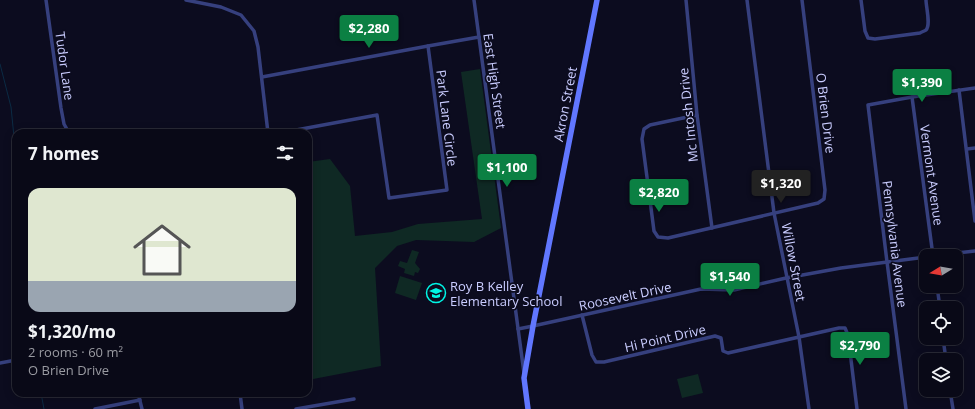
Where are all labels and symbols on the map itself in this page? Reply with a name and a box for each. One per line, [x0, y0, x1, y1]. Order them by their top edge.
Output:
pin: $2,280 [336, 15, 402, 49]
street label: Tudor Lane [51, 31, 79, 101]
street label: East High Street [479, 32, 511, 130]
street label: Akron Street [549, 65, 581, 143]
street label: Mc Intosh Drive [674, 67, 702, 163]
street label: Park Lane Circle [432, 69, 462, 167]
pin: $1,390 [889, 69, 955, 103]
street label: O Brien Drive [812, 72, 840, 154]
street label: Vermont Avenue [916, 124, 948, 226]
pin: $1,100 [474, 154, 540, 188]
pin: $1,320 [748, 170, 814, 204]
pin: $2,820 [626, 179, 692, 213]
street label: Pennsylvania Avenue [878, 179, 912, 309]
street label: Willow Street [778, 221, 810, 303]
north arrow [919, 249, 963, 293]
pin: $1,540 [697, 263, 763, 297]
place label: Roy B Kelley Elementary School [450, 277, 562, 310]
street label: Roosevelt Drive [577, 277, 673, 315]
school or university icon: Roy B Kelley Elementary School [425, 282, 447, 304]
street label: Hi Point Drive [623, 320, 707, 356]
pin: $2,790 [827, 332, 893, 366]

